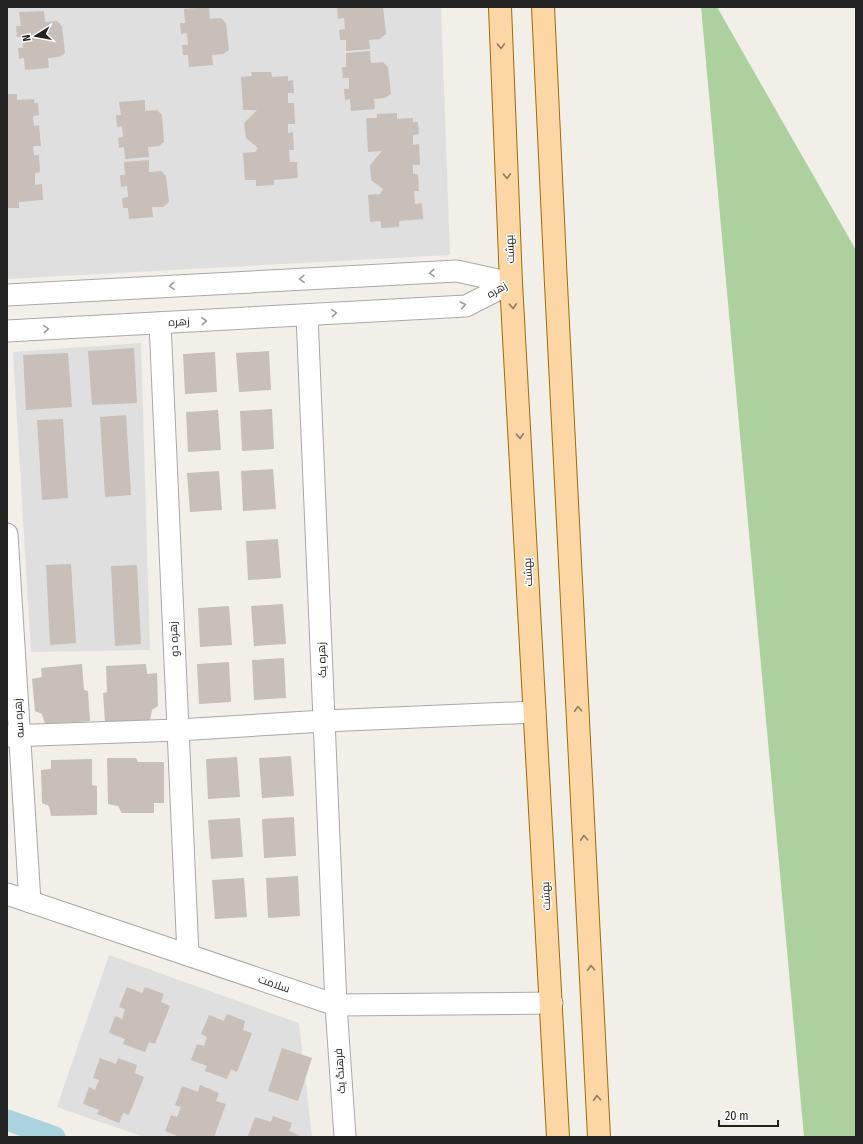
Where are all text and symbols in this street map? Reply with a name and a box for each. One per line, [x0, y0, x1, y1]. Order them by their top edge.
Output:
north arrow [16, 16, 56, 56]
text: N [20, 33, 34, 42]
one-way arrow [497, 43, 506, 49]
one-way arrow [503, 173, 511, 179]
street label: بهشت [503, 234, 517, 264]
one-way arrow [429, 268, 435, 277]
one-way arrow [299, 275, 305, 284]
street label: زهره [484, 279, 510, 301]
one-way arrow [169, 282, 175, 291]
one-way arrow [460, 302, 466, 310]
one-way arrow [508, 303, 517, 309]
one-way arrow [330, 309, 337, 318]
street label: زهره [168, 315, 190, 329]
one-way arrow [201, 316, 207, 325]
one-way arrow [43, 325, 49, 334]
one-way arrow [516, 433, 524, 439]
street label: بهشت [521, 557, 535, 587]
street label: زهره دو [167, 621, 181, 657]
street label: زهره یک [315, 642, 329, 678]
street label: زهره سه [11, 698, 27, 738]
one-way arrow [573, 706, 582, 712]
one-way arrow [580, 835, 589, 841]
street label: بهشت [539, 881, 553, 911]
one-way arrow [587, 965, 596, 971]
street label: سلامت [257, 973, 291, 995]
street label: فرهنگ یک [332, 1048, 348, 1094]
one-way arrow [593, 1095, 602, 1101]
scale bar [719, 1102, 778, 1128]
text: 20 m [725, 1109, 749, 1123]

